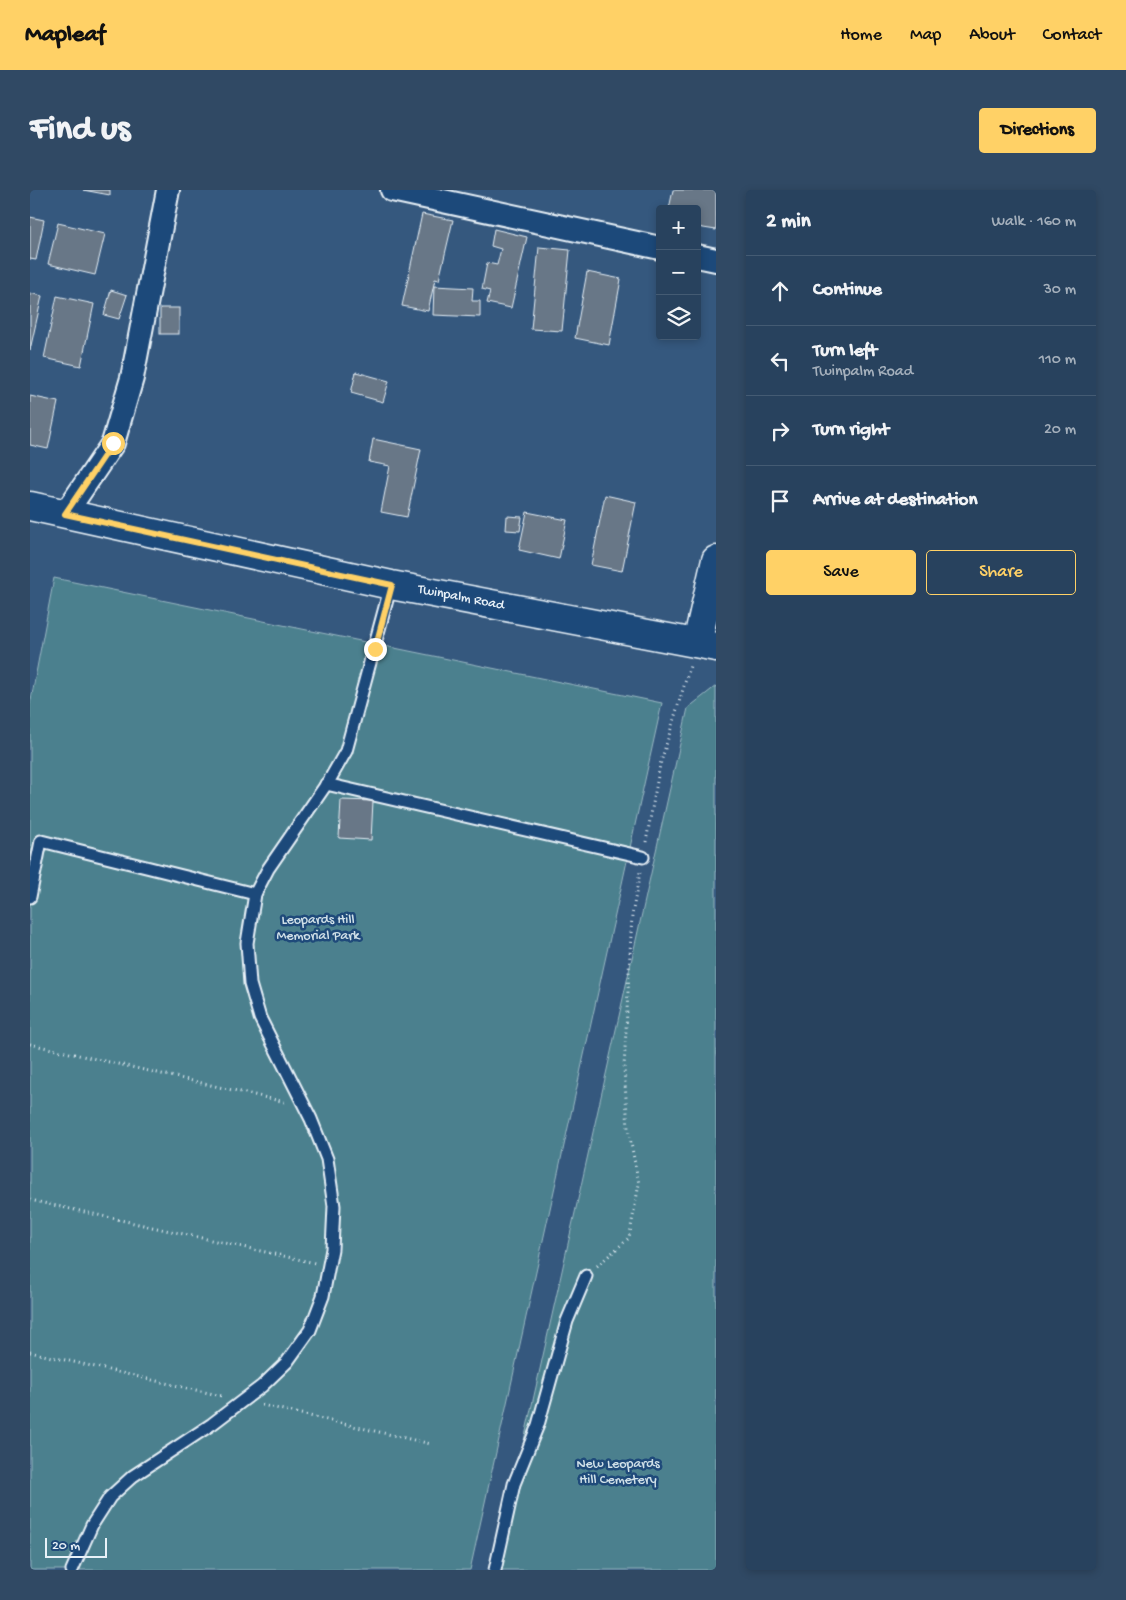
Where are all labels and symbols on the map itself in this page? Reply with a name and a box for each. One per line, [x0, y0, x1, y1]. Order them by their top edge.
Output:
route start [102, 432, 125, 455]
street label: Twinpalm Road [415, 581, 507, 615]
route end [364, 638, 387, 661]
park label: Leopards Hill Memorial Park [276, 912, 361, 945]
park label: New Leopards Hill Cemetery [576, 1456, 660, 1489]
scale bar [45, 1535, 108, 1558]

